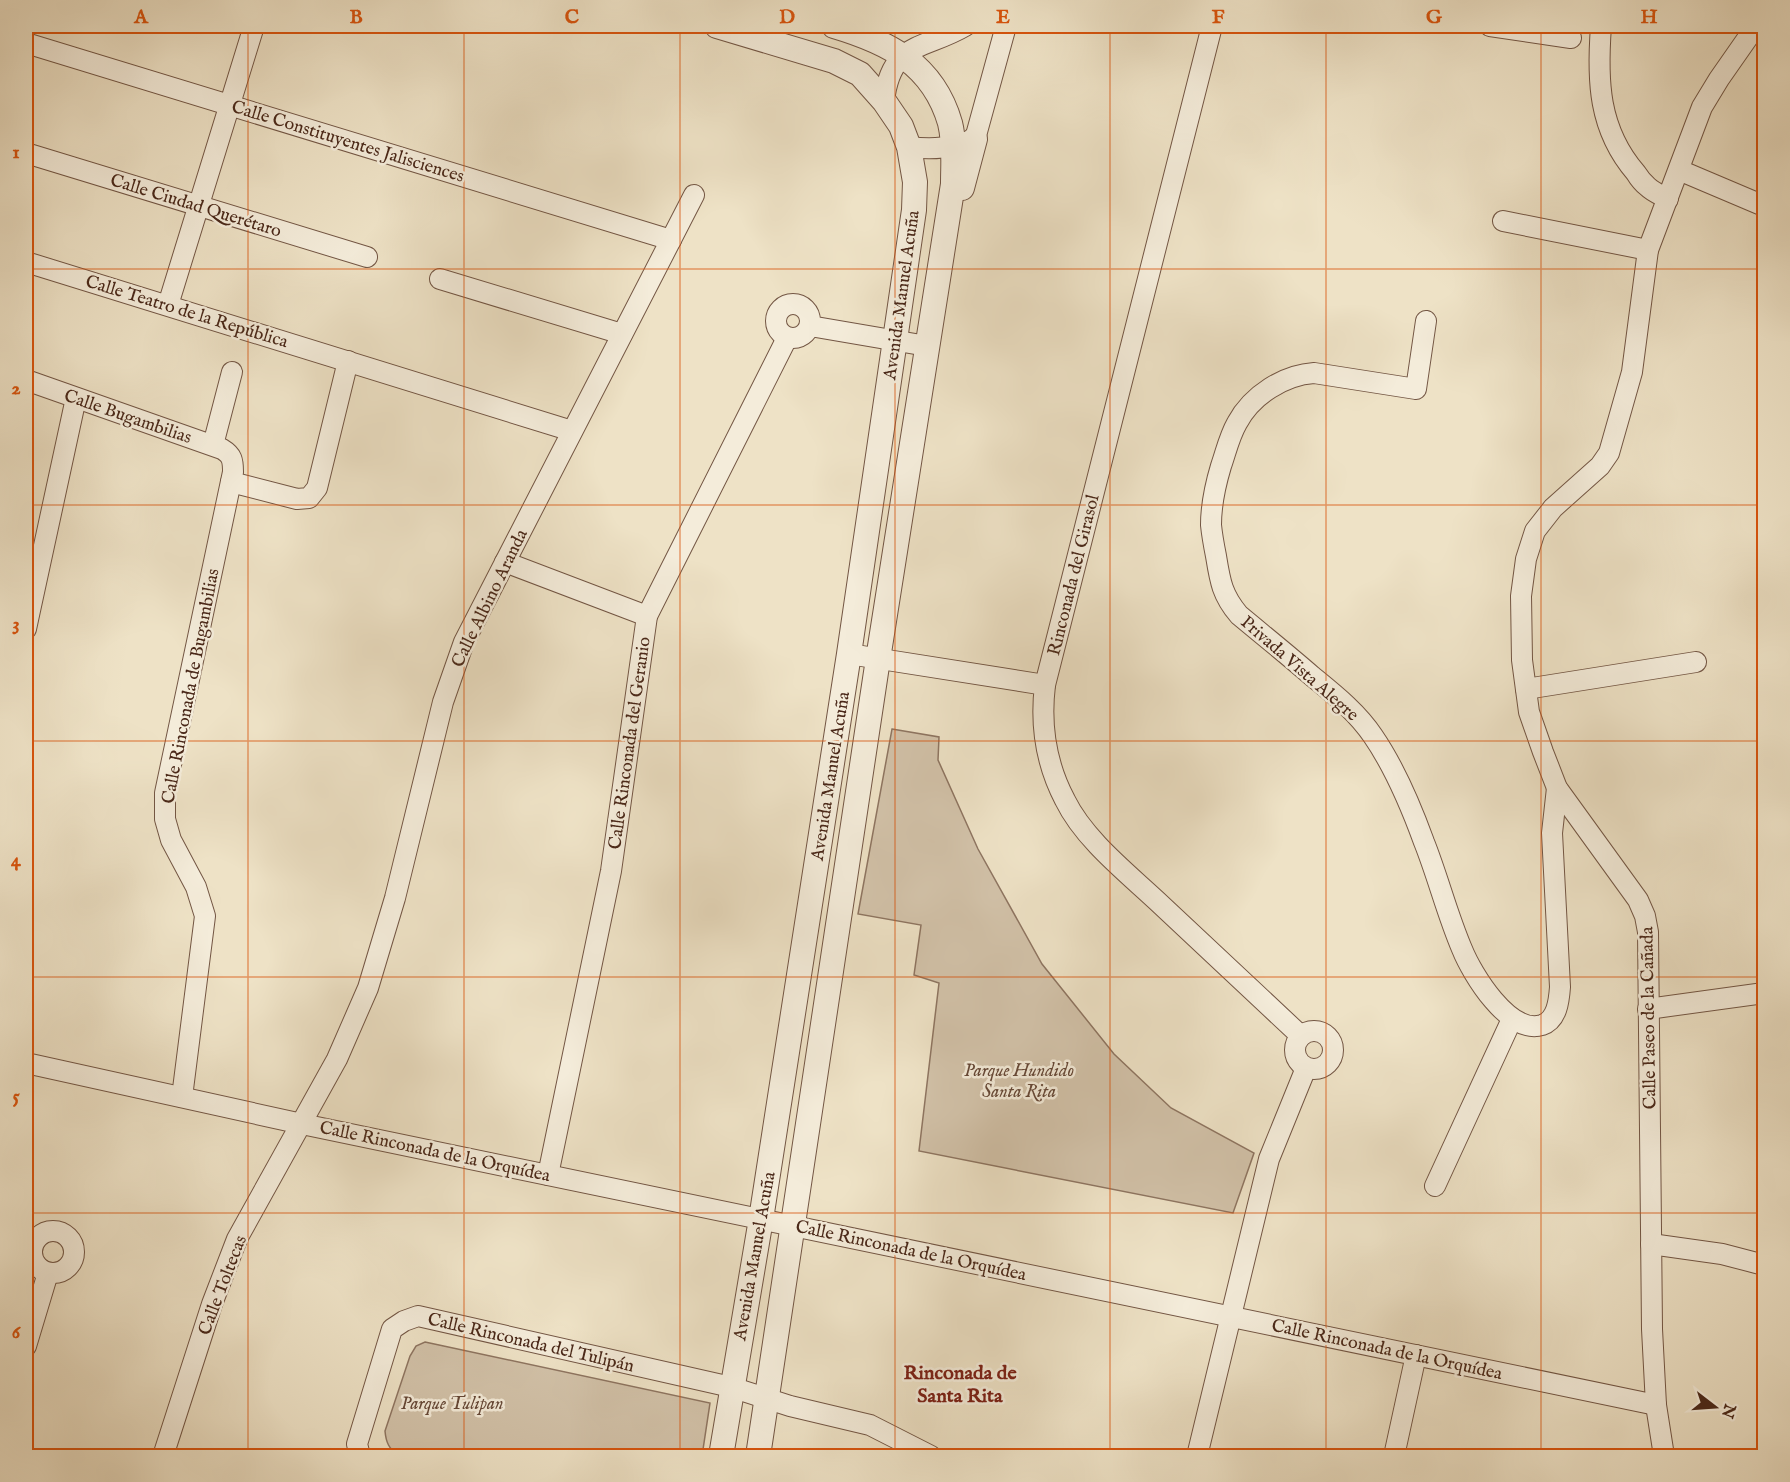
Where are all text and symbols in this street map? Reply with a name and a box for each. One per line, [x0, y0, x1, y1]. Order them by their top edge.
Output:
text: A [133, 5, 149, 30]
text: B [349, 5, 363, 30]
text: C [565, 5, 579, 30]
text: D [779, 5, 795, 30]
text: E [996, 5, 1010, 30]
text: F [1212, 5, 1225, 30]
text: G [1426, 5, 1443, 30]
text: H [1640, 5, 1658, 30]
street label: Calle Constituyentes Jalisciences [228, 96, 467, 189]
text: 1 [12, 140, 20, 165]
street label: Calle Ciudad Querétaro [107, 169, 284, 244]
street label: Avenida Manuel Acuña [879, 209, 926, 382]
street label: Calle Teatro de la República [82, 271, 291, 354]
text: 2 [11, 376, 21, 401]
street label: Calle Bugambilias [61, 385, 194, 450]
street label: Rinconada del Girasol [1043, 492, 1106, 658]
street label: Calle Albino Aranda [447, 526, 534, 671]
street label: Calle Rinconada de Bugambilias [157, 567, 226, 806]
street label: Privada Vista Alegre [1235, 611, 1363, 727]
text: 3 [12, 612, 20, 637]
street label: Calle Rinconada del Geranio [604, 635, 657, 851]
street label: Avenida Manuel Acuña [807, 690, 856, 863]
text: 4 [11, 848, 22, 873]
street label: Calle Paseo de la Cañada [1636, 926, 1663, 1110]
park label: Parque Hundido Santa Rita [964, 1060, 1074, 1104]
text: 5 [12, 1084, 20, 1109]
street label: Calle Rinconada de la Orquídea [317, 1117, 552, 1188]
street label: Avenida Manuel Acuña [729, 1170, 782, 1343]
street label: Calle Rinconada de la Orquídea [793, 1216, 1028, 1287]
street label: Calle Toltecas [194, 1232, 253, 1339]
street label: Calle Rinconada del Tulipán [425, 1309, 636, 1379]
street label: Calle Rinconada de la Orquídea [1269, 1315, 1504, 1386]
text: 6 [12, 1320, 22, 1345]
district label: Rinconada de Santa Rita [903, 1361, 1017, 1409]
north arrow [1685, 1377, 1745, 1437]
park label: Parque Tulipan [401, 1393, 503, 1416]
text: N [1716, 1400, 1739, 1420]

